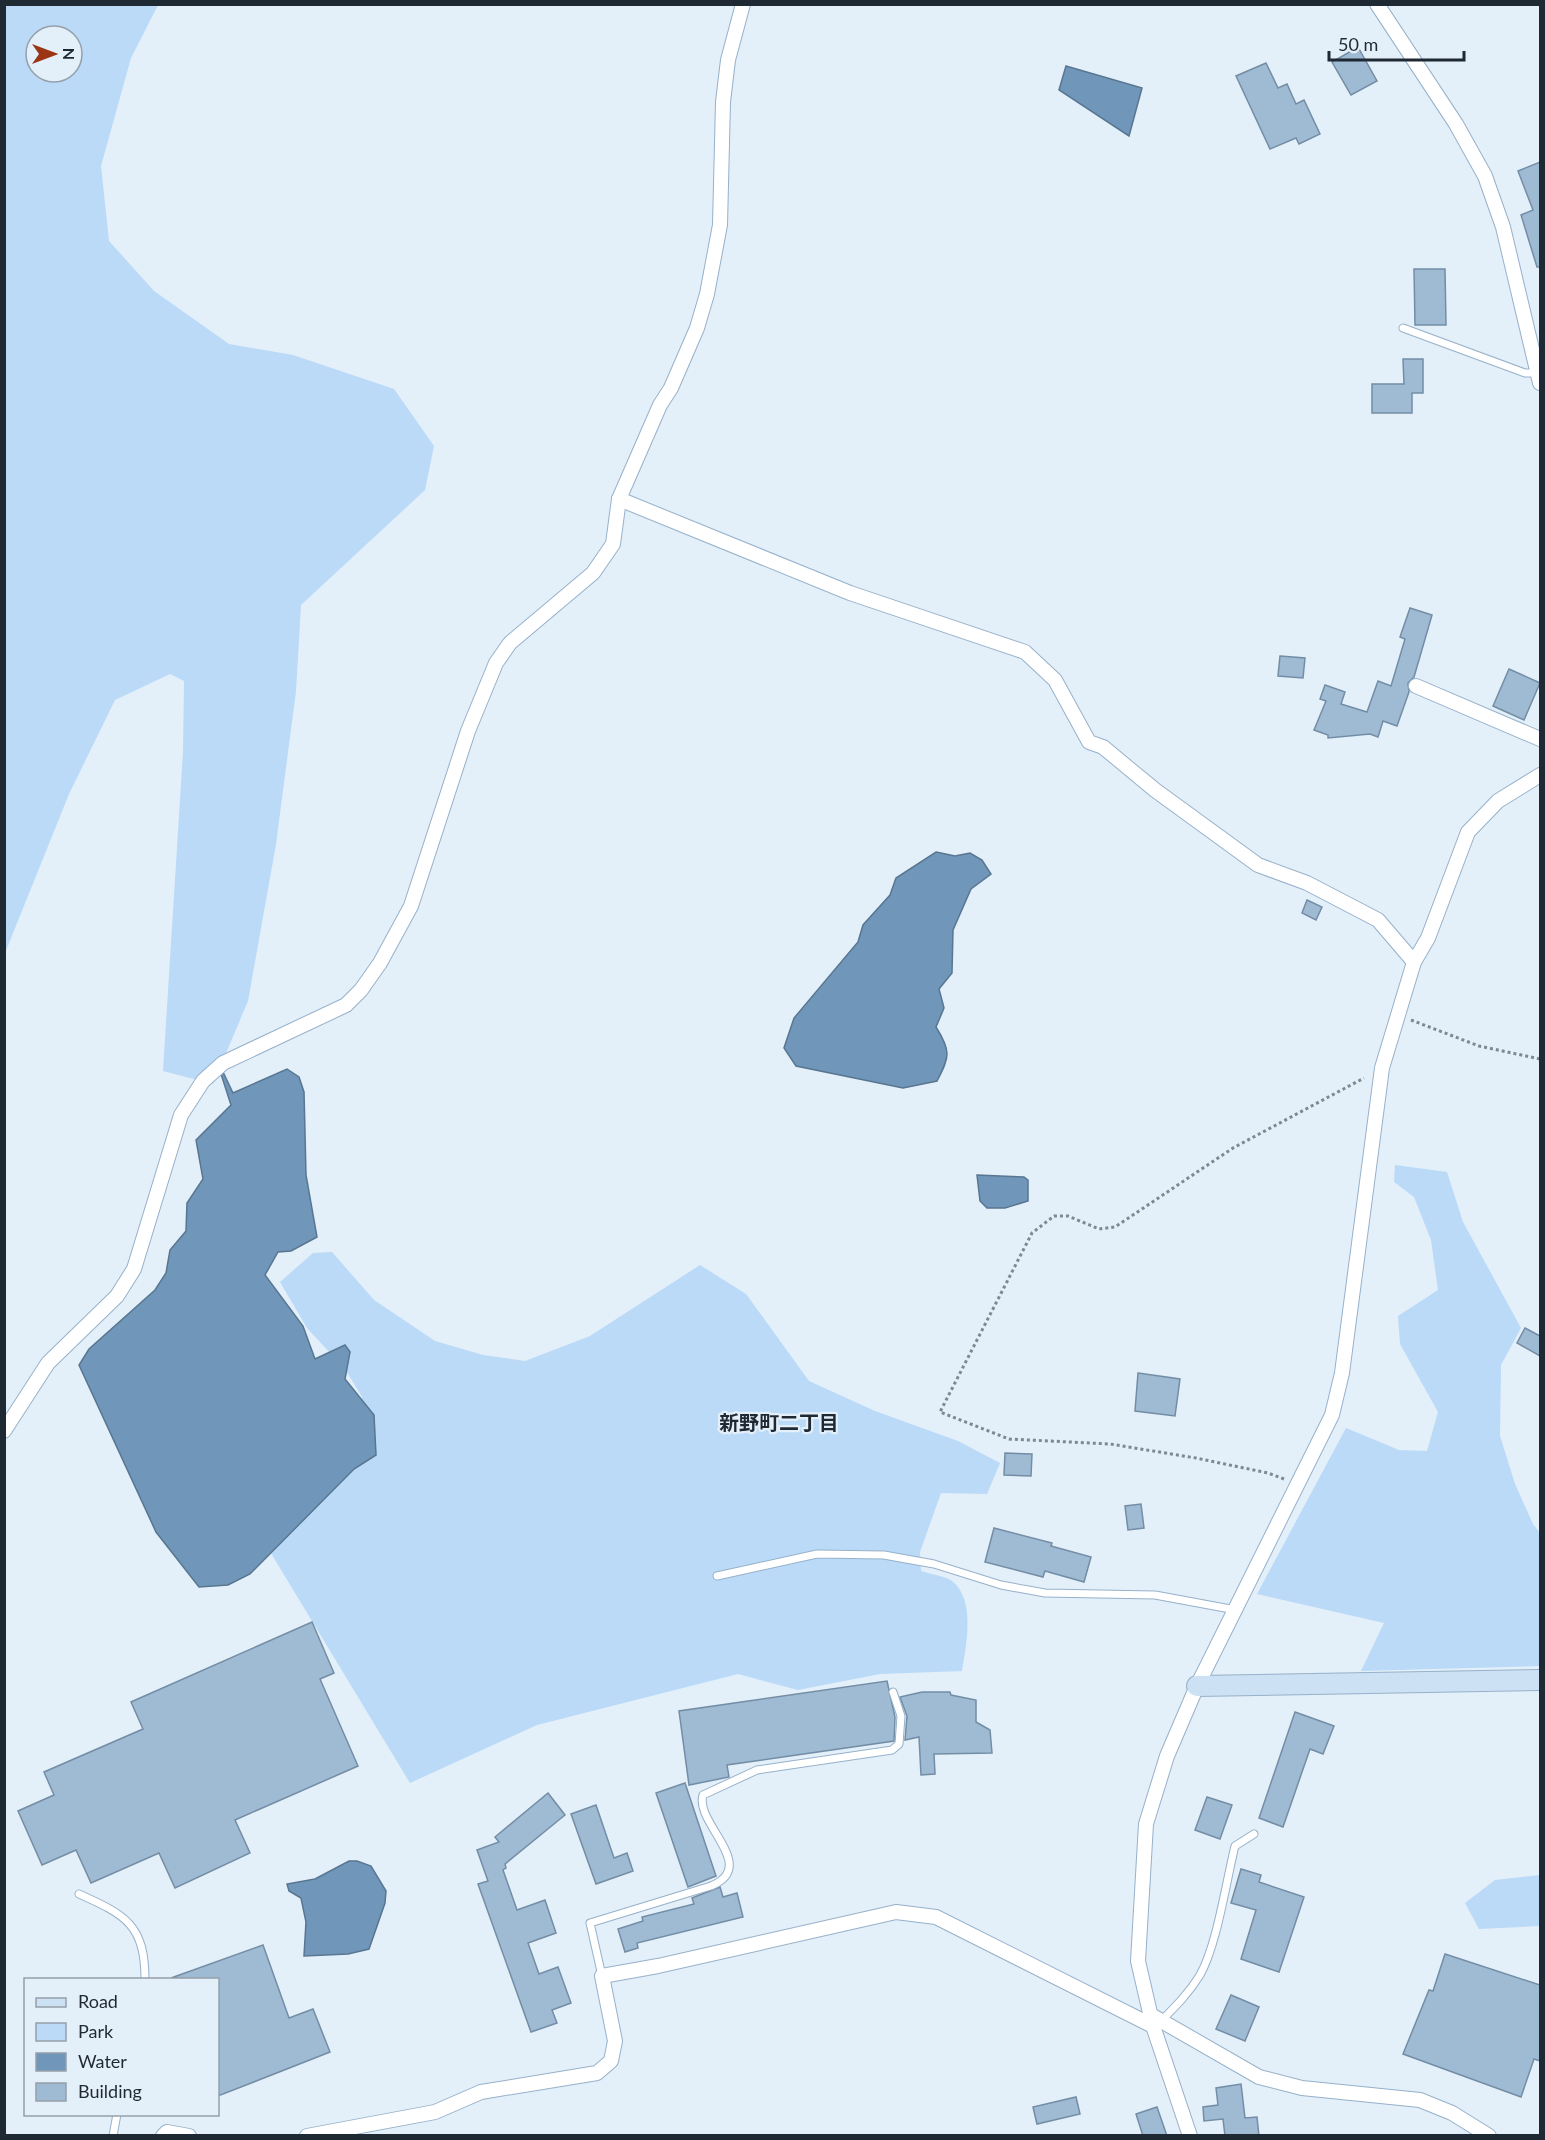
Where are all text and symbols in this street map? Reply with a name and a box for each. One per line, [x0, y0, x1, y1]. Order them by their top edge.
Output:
north arrow [24, 24, 84, 84]
scale bar [1329, 24, 1464, 62]
text: 50 m [1338, 33, 1378, 55]
text: N [60, 48, 79, 60]
district label: 新野町二丁目 [719, 1410, 839, 1434]
legend [24, 1978, 219, 2116]
text: Road [78, 1990, 118, 2012]
text: Park [78, 2020, 114, 2042]
text: Water [78, 2050, 127, 2072]
text: Building [78, 2080, 142, 2102]

